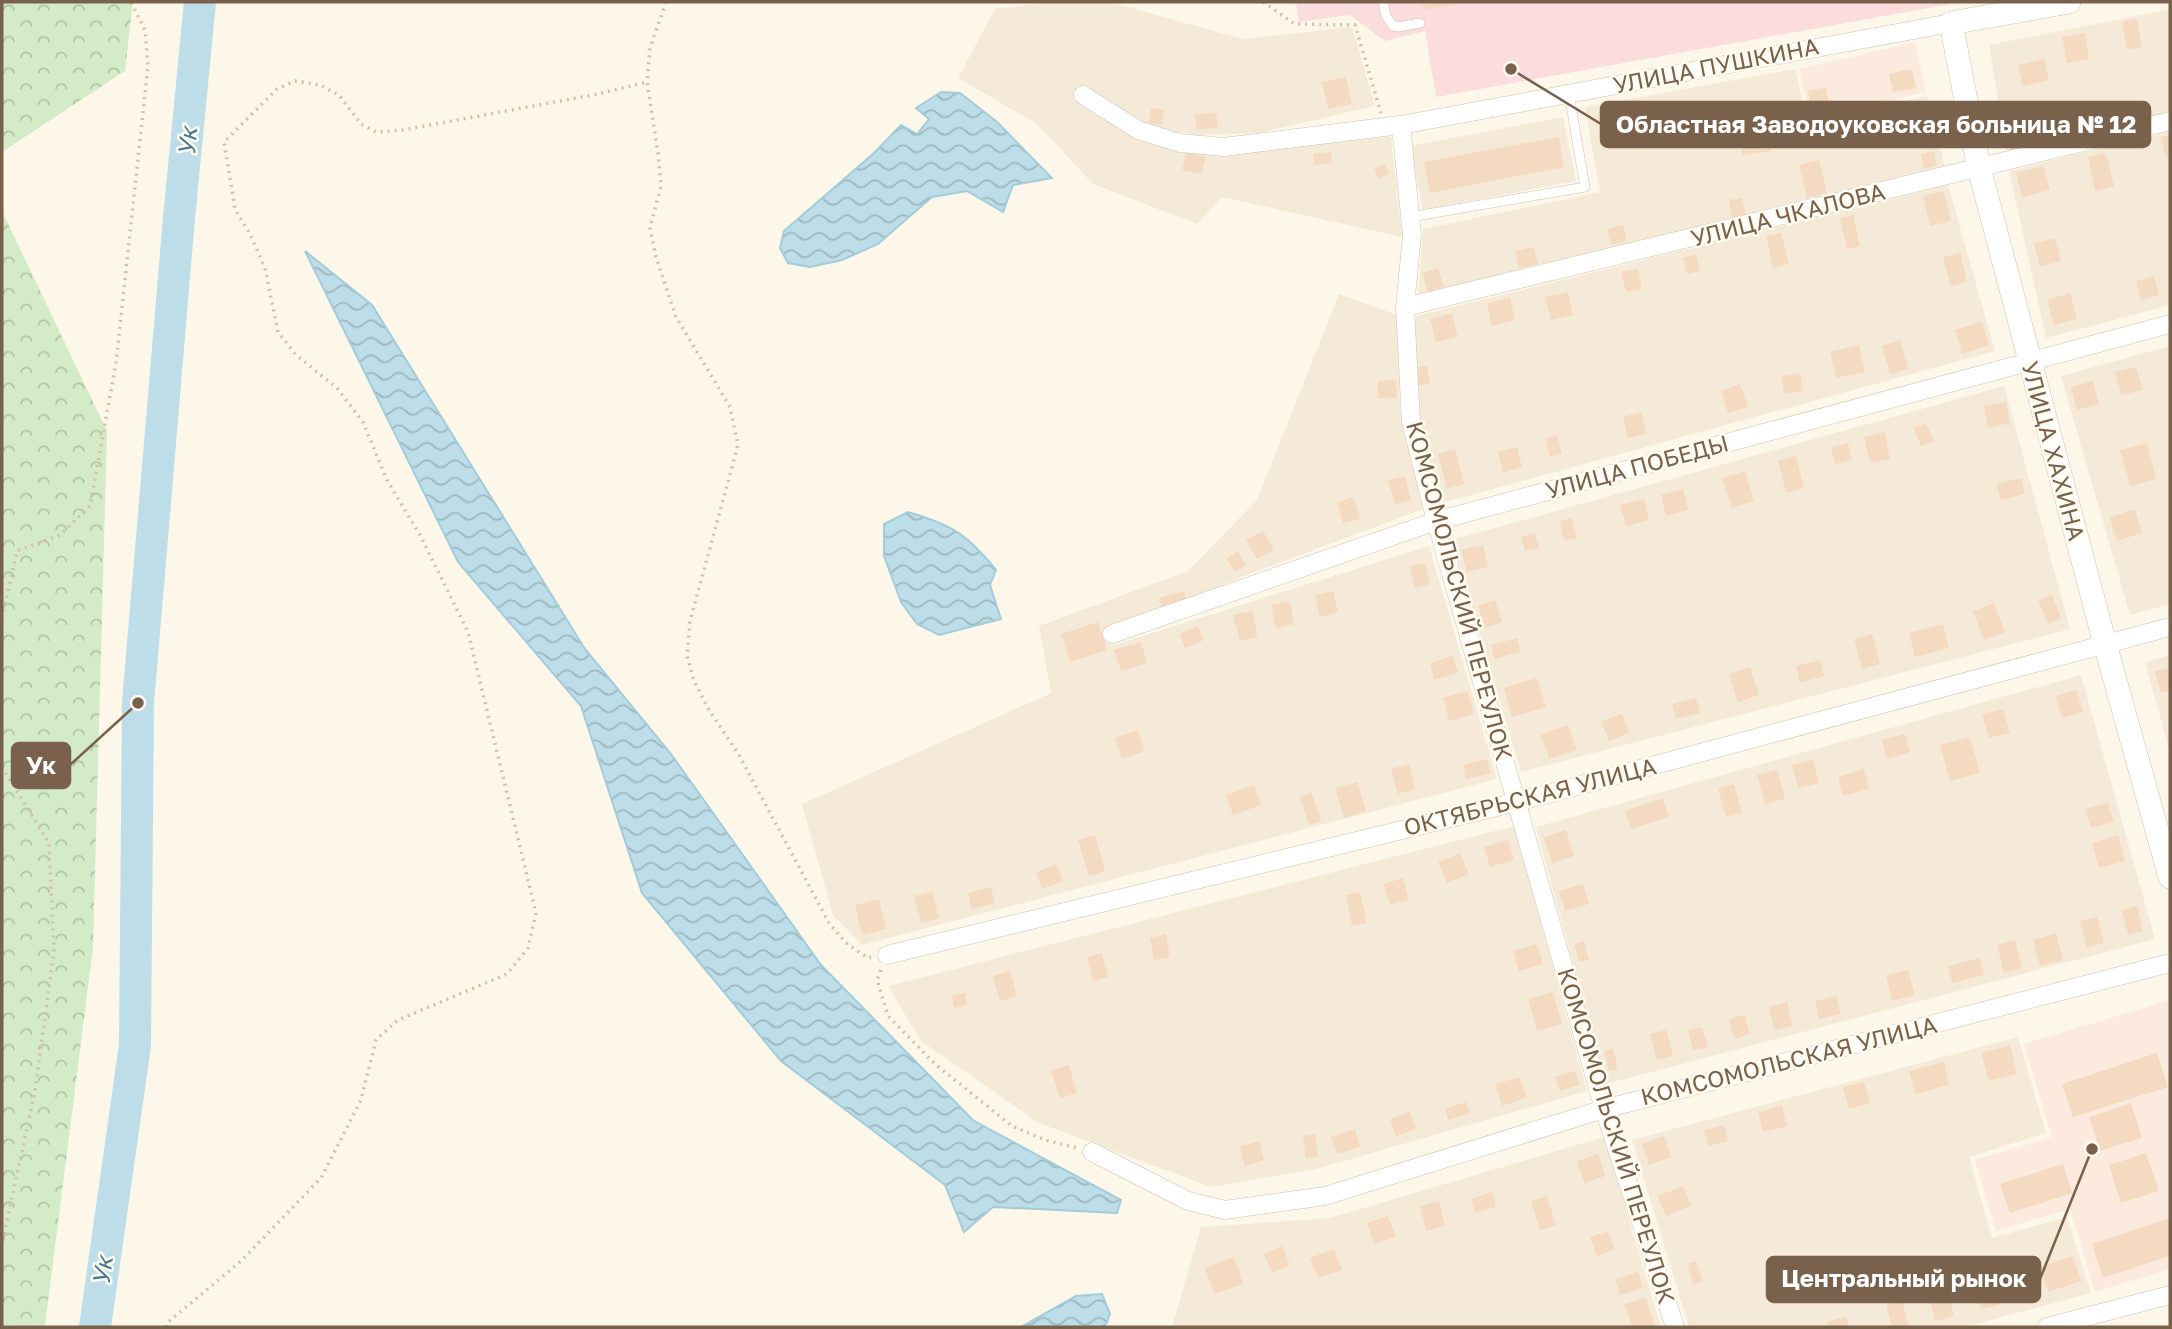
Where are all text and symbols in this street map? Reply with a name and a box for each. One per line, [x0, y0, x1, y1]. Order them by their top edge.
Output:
street label: УЛИЦА ПУШКИНА [1611, 31, 1821, 99]
callout: Областная Заводоуковская больница № 12 [1601, 102, 2150, 147]
text: Областная Заводоуковская больница № 12 [1616, 109, 2136, 138]
water label: Ук [171, 123, 202, 158]
street label: УЛИЦА ЧКАЛОВА [1688, 176, 1888, 252]
street label: УЛИЦА ХАХИНА [2017, 358, 2091, 543]
street label: КОМСОМОЛЬСКИЙ ПЕРЕУЛОК [1401, 418, 1519, 763]
street label: УЛИЦА ПОБЕДЫ [1542, 428, 1731, 504]
callout: Ук [12, 743, 70, 788]
text: Ук [26, 750, 56, 779]
street label: ОКТЯБРЬСКАЯ УЛИЦА [1401, 751, 1659, 841]
street label: КОМСОМОЛЬСКИЙ ПЕРЕУЛОК [1552, 964, 1682, 1307]
street label: КОМСОМОЛЬСКАЯ УЛИЦА [1638, 1010, 1940, 1110]
water label: Ук [85, 1251, 118, 1287]
callout: Центральный рынок [1767, 1257, 2040, 1302]
text: Центральный рынок [1781, 1263, 2027, 1292]

